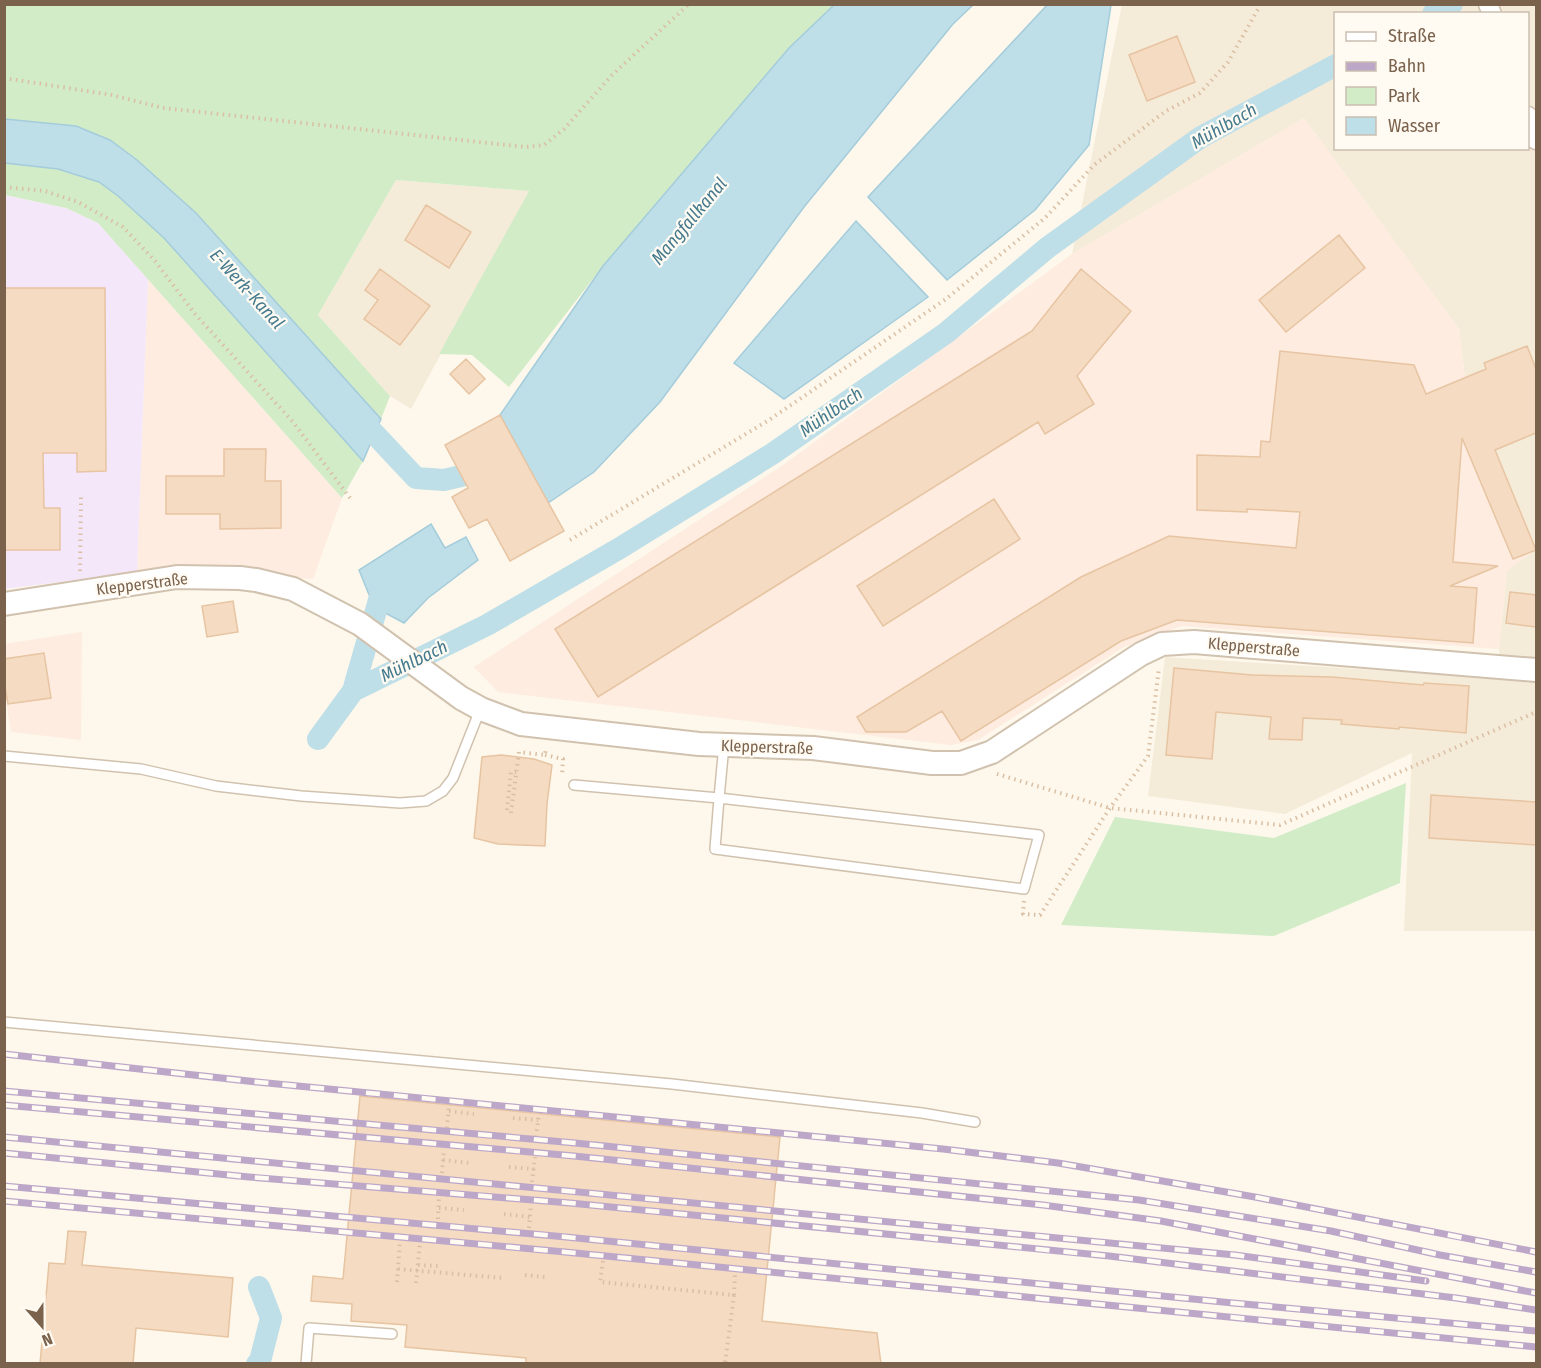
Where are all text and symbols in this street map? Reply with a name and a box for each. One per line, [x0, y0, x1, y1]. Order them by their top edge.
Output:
legend [1334, 12, 1529, 150]
text: Straße [1388, 25, 1436, 47]
text: Bahn [1388, 55, 1426, 77]
text: Park [1388, 85, 1421, 107]
water label: Mühlbach [1187, 98, 1261, 154]
text: Wasser [1388, 115, 1441, 137]
water label: Mangfallkanal [646, 173, 732, 269]
water label: E-Werk-Kanal [205, 244, 289, 334]
water label: Mühlbach [795, 382, 867, 442]
street label: Klepperstraße [95, 569, 189, 599]
street label: Klepperstraße [1207, 634, 1301, 660]
water label: Mühlbach [377, 635, 451, 687]
street label: Klepperstraße [721, 736, 814, 758]
north arrow [12, 1296, 72, 1356]
text: N [39, 1329, 55, 1350]

